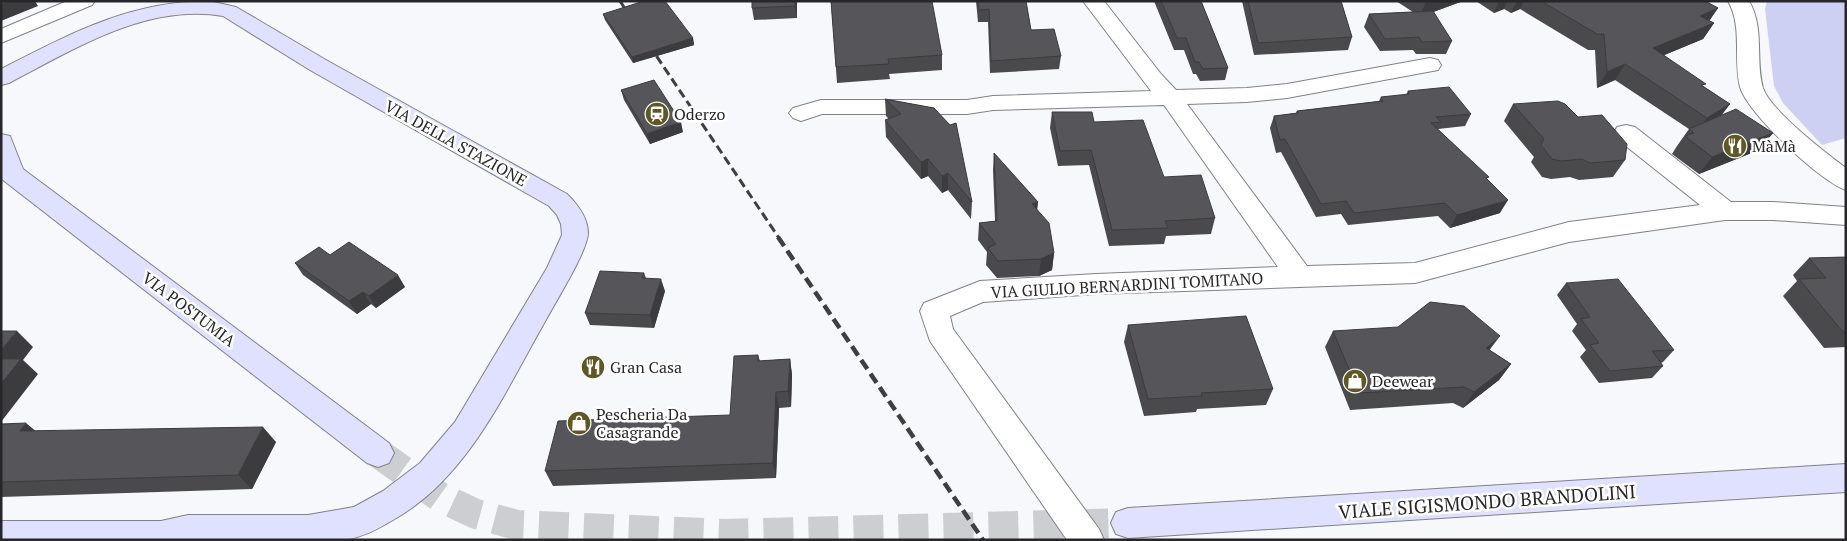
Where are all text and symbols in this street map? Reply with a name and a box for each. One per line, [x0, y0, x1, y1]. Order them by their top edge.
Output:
street label: VIA DELLA STAZIONE [381, 95, 531, 191]
station icon: Oderzo [644, 101, 670, 127]
place label: Oderzo [674, 103, 726, 125]
restaurant icon: MàMà [1722, 133, 1748, 159]
place label: MàMà [1752, 135, 1796, 157]
street label: VIA POSTUMIA [138, 267, 240, 351]
street label: VIA GIULIO BERNARDINI TOMITANO [990, 267, 1264, 303]
restaurant icon: Gran Casa [580, 354, 606, 380]
place label: Gran Casa [610, 356, 682, 378]
shop icon: Deewear [1342, 368, 1368, 394]
place label: Deewear [1372, 370, 1434, 392]
place label: Pescheria Da Casagrande [596, 403, 687, 443]
shop icon: Pescheria Da Casagrande [566, 410, 592, 436]
street label: VIALE SIGISMONDO BRANDOLINI [1337, 478, 1637, 524]

